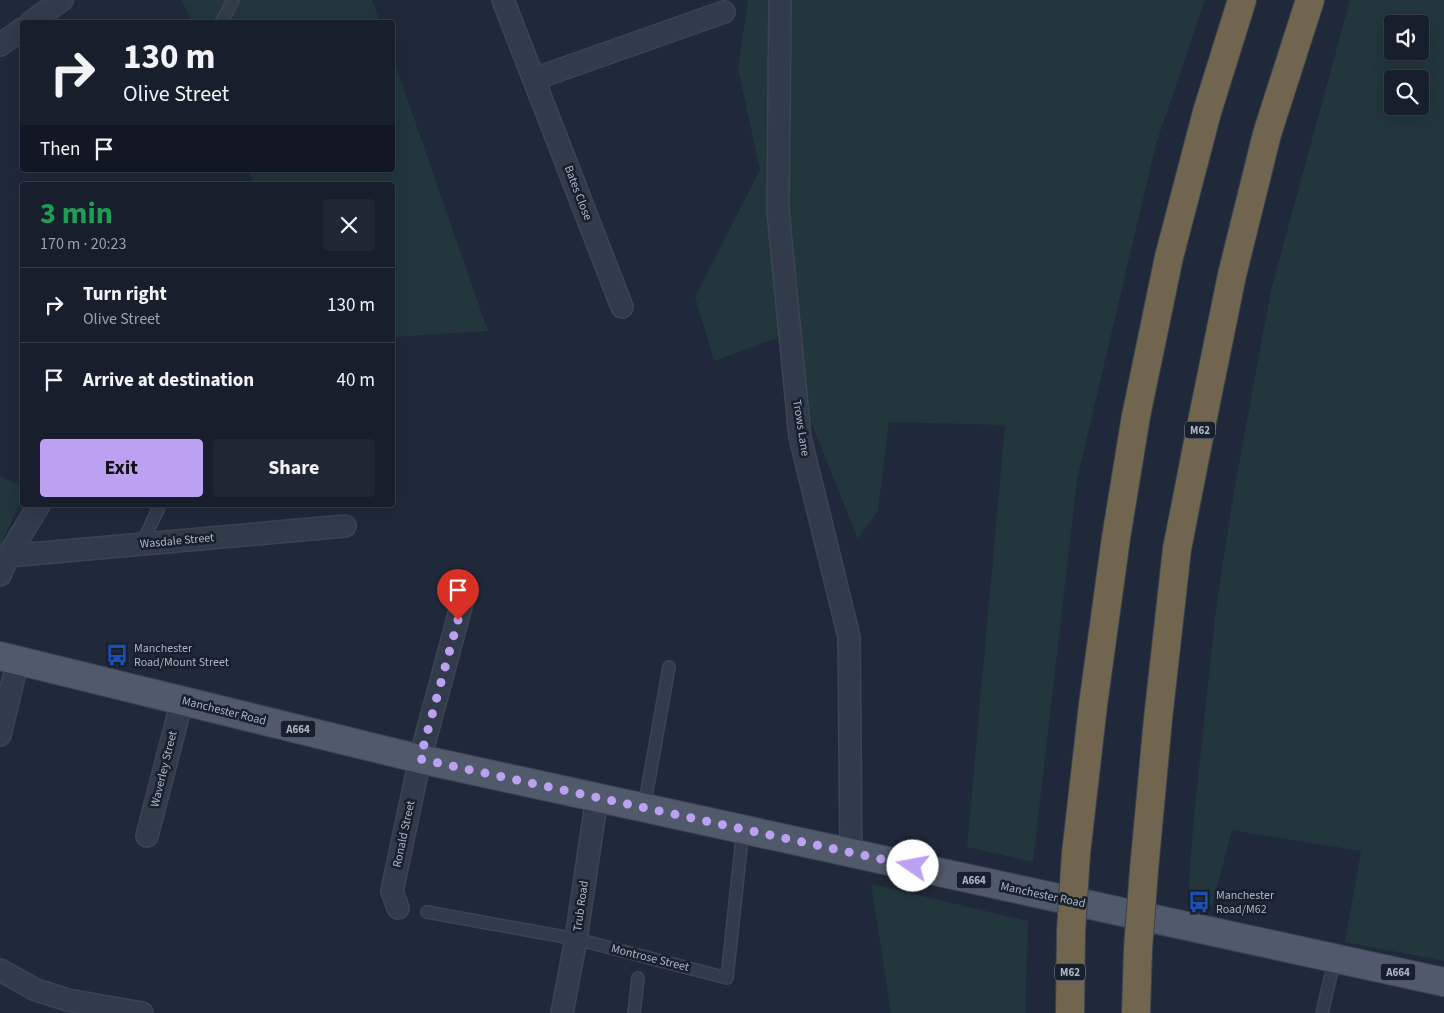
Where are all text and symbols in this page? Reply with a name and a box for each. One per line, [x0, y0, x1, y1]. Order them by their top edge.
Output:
map controls [1384, 15, 1429, 115]
button: sound [1384, 15, 1429, 60]
text: 130 m [123, 32, 215, 82]
icon: right [40, 40, 105, 105]
button: search [1384, 70, 1429, 115]
text: Olive Street [123, 78, 229, 110]
icon: arrive [90, 135, 118, 163]
text: Then [40, 136, 80, 163]
street label: Bates Close [560, 163, 596, 223]
text: 3 min [40, 192, 113, 235]
button: close [323, 199, 375, 251]
text: 170 m · 20:23 [40, 233, 127, 255]
text: Turn right [83, 281, 167, 308]
icon: right [40, 291, 68, 319]
text: 130 m [327, 292, 375, 319]
text: Olive Street [83, 308, 160, 330]
icon: arrive [40, 366, 68, 394]
text: Arrive at destination [83, 367, 254, 394]
text: 40 m [337, 367, 375, 394]
street label: Trows Lane [788, 399, 814, 457]
road number: M62 [1185, 422, 1215, 438]
button: Exit [40, 439, 203, 497]
button: Share [213, 439, 375, 497]
street label: Wasdale Street [139, 529, 215, 553]
pin [437, 569, 479, 620]
icon: arrive [444, 576, 472, 604]
place label: Manchester Road/Mount Street [134, 640, 229, 671]
bus stop icon: Manchester Road/Mount Street [104, 642, 130, 668]
street label: Manchester Road [180, 692, 268, 730]
road number: A664 [280, 721, 316, 738]
street label: Waverley Street [146, 729, 182, 809]
street label: Ronald Street [389, 799, 419, 869]
position arrow [886, 839, 938, 891]
road number: A664 [956, 872, 992, 888]
street label: Manchester Road [999, 878, 1087, 912]
street label: Trub Road [569, 879, 593, 933]
place label: Manchester Road/M62 [1216, 887, 1275, 918]
bus stop icon: Manchester Road/M62 [1186, 889, 1212, 915]
street label: Montrose Street [609, 940, 691, 976]
road number: M62 [1055, 964, 1085, 980]
road number: A664 [1380, 964, 1416, 980]

